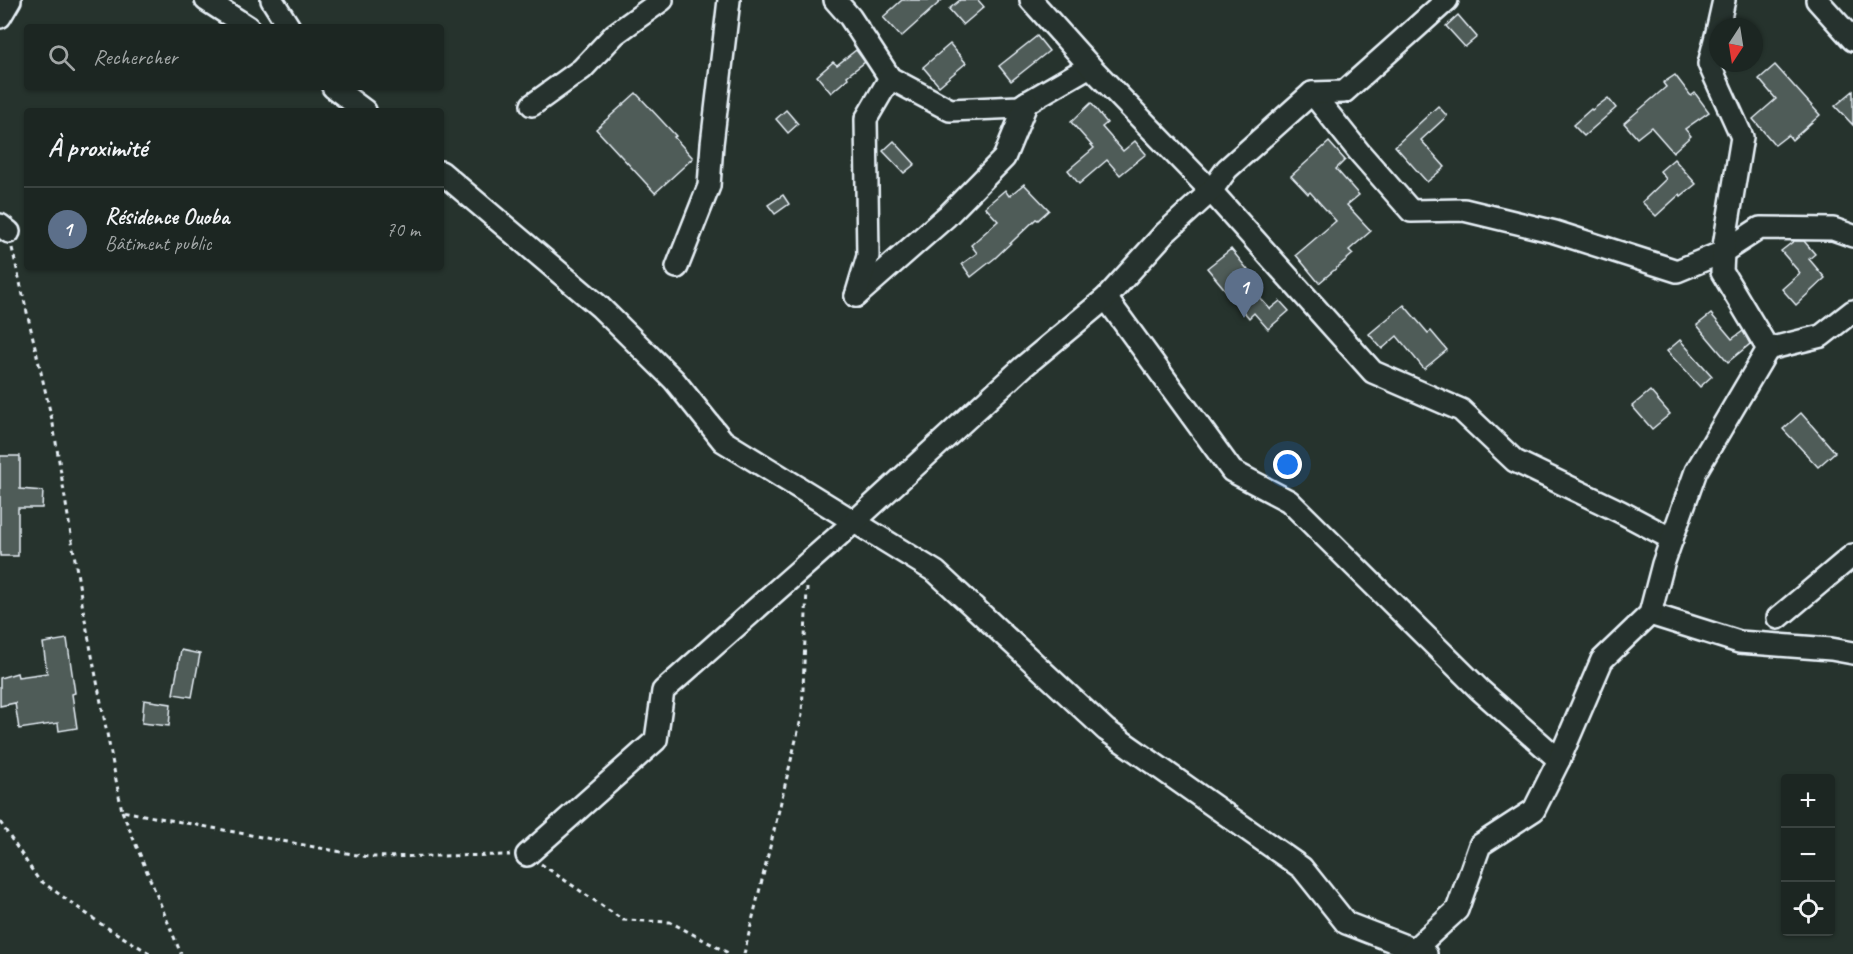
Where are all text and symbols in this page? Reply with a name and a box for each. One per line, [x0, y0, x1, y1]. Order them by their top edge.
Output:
north arrow [1709, 18, 1763, 72]
search box [24, 24, 444, 90]
icon: search [45, 41, 78, 74]
text: Rechercher [93, 43, 177, 71]
text: À proximité [48, 131, 147, 164]
text: Résidence Ouoba [105, 203, 229, 231]
text: 1 [63, 217, 72, 242]
text: 70 m [386, 217, 420, 242]
text: Bâtiment public [105, 231, 212, 256]
pin: 1 [1224, 268, 1264, 318]
your location [1273, 450, 1302, 479]
map controls [1781, 774, 1835, 936]
button: + [1781, 774, 1835, 828]
button: − [1781, 828, 1835, 882]
button: locate [1781, 882, 1835, 936]

